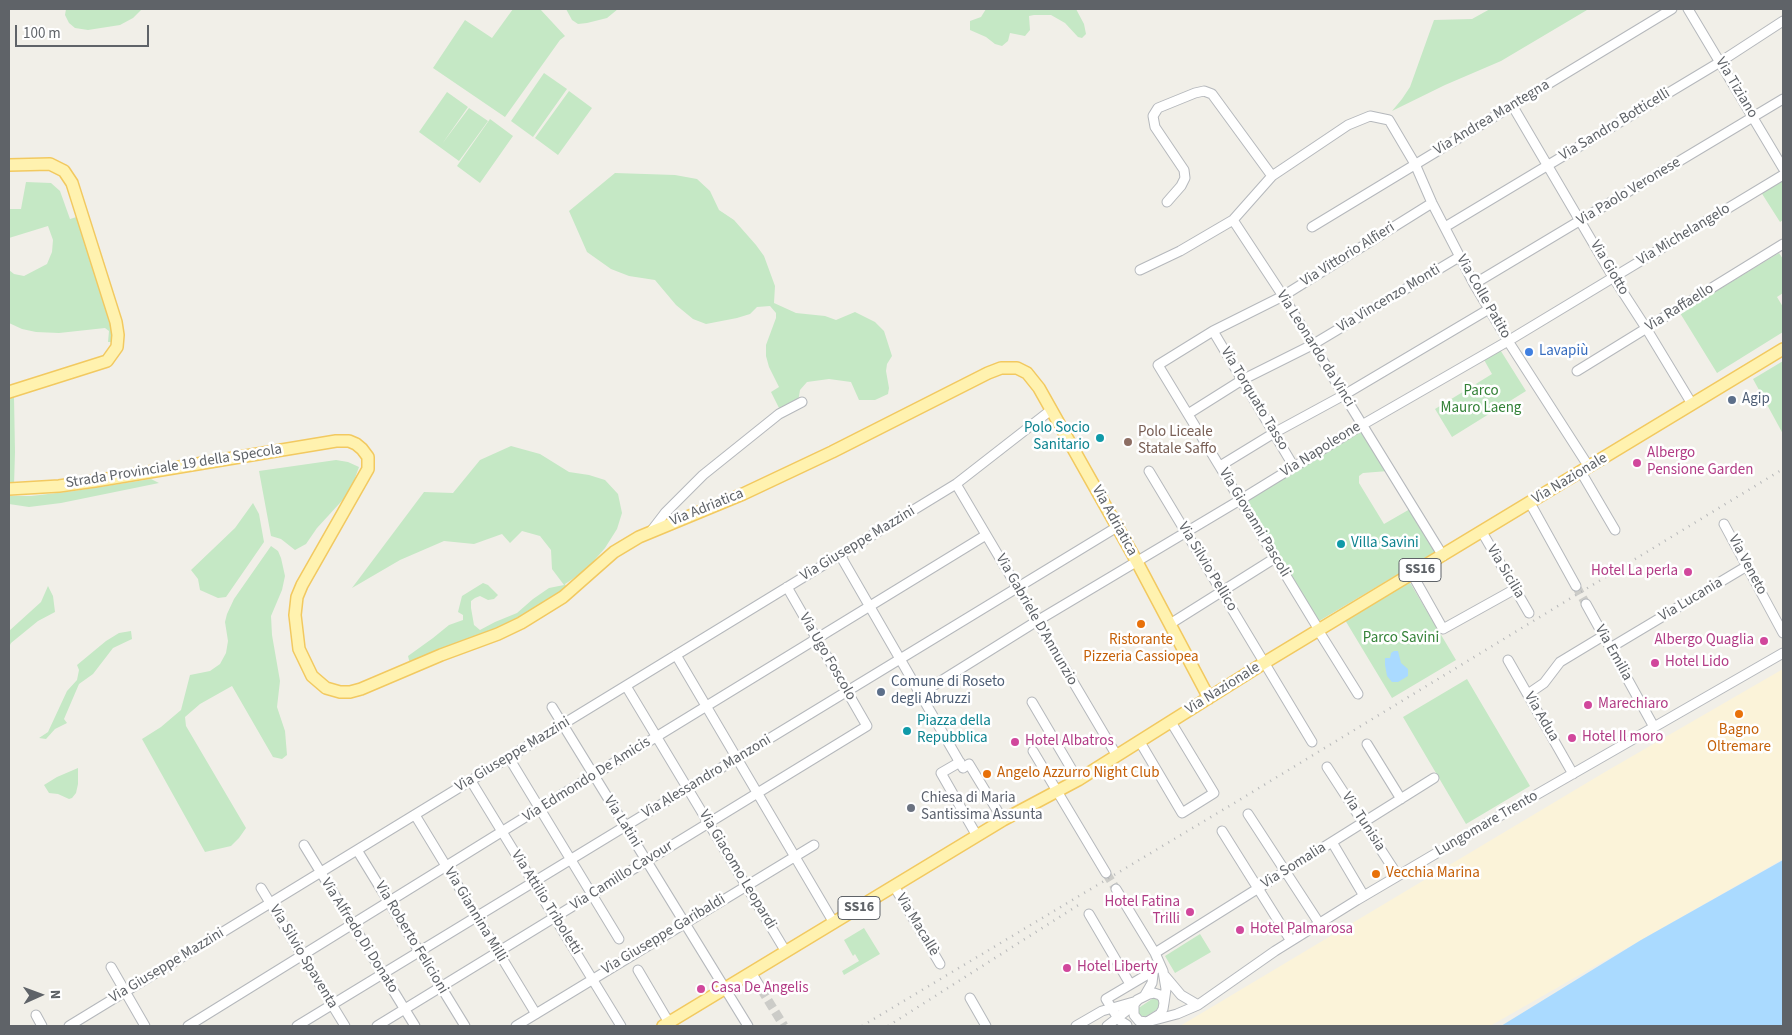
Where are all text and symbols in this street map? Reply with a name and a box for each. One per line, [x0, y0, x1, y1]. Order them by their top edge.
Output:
scale bar [18, 15, 151, 47]
text: 100 m [23, 23, 61, 44]
street label: Via Tiziano [1711, 54, 1761, 122]
street label: Via Andrea Mantegna [1431, 76, 1553, 160]
street label: Via Sandro Botticelli [1556, 85, 1674, 165]
street label: Via Paolo Veronese [1574, 154, 1684, 230]
street label: Via Michelangelo [1634, 200, 1734, 270]
street label: Via Vittorio Alfieri [1298, 219, 1398, 291]
street label: Via Giotto [1586, 237, 1632, 299]
street label: Via Colle Patito [1452, 252, 1514, 342]
street label: Via Vincenzo Monti [1334, 261, 1444, 337]
street label: Via Raffaello [1643, 280, 1717, 336]
street label: Via Leonardo da Vinci [1272, 287, 1358, 411]
place label: Lavapiù [1539, 343, 1588, 361]
street label: Via Torquato Tasso [1216, 344, 1292, 454]
marker: Lavapiù [1523, 346, 1535, 358]
park label: Parco Mauro Laeng [1441, 383, 1521, 418]
place label: Agip [1742, 391, 1770, 409]
marker: Agip [1726, 394, 1738, 406]
street label: Via Napoleone [1278, 418, 1364, 482]
place label: Polo Socio Sanitario [1024, 420, 1090, 455]
place label: Polo Liceale Statale Saffo [1138, 424, 1217, 459]
marker: Polo Socio Sanitario [1094, 432, 1106, 444]
marker: Polo Liceale Statale Saffo [1122, 436, 1134, 448]
street label: Strada Provinciale 19 della Specola [65, 441, 283, 493]
place label: Albergo Pensione Garden [1647, 445, 1753, 480]
street label: Via Nazionale [1529, 450, 1611, 508]
marker: Albergo Pensione Garden [1631, 457, 1643, 469]
street label: Via Giovanni Pascoli [1214, 465, 1294, 581]
street label: Via Adriatica [1087, 483, 1141, 559]
street label: Via Adriatica [668, 485, 746, 531]
street label: Via Giuseppe Mazzini [797, 503, 919, 585]
street label: Via Silvio Pellico [1173, 519, 1241, 615]
street label: Via Veneto [1724, 532, 1770, 598]
place label: Villa Savini [1351, 535, 1419, 553]
marker: Villa Savini [1335, 538, 1347, 550]
street label: Via Sicilia [1482, 542, 1528, 602]
street label: Via Gabriele D'Annunzio [991, 551, 1081, 689]
road number: SS16 [1399, 558, 1441, 582]
place label: Hotel La perla [1591, 563, 1678, 581]
marker: Hotel La perla [1682, 566, 1694, 578]
street label: Via Lucania [1656, 574, 1726, 626]
street label: Via Ugo Foscolo [795, 610, 859, 704]
marker: Ristorante Pizzeria Cassiopea [1135, 618, 1147, 630]
street label: Via Emilia [1590, 622, 1636, 684]
park label: Parco Savini [1363, 630, 1439, 648]
place label: Ristorante Pizzeria Cassiopea [1083, 632, 1199, 667]
place label: Albergo Quaglia [1654, 632, 1754, 650]
marker: Albergo Quaglia [1758, 635, 1770, 647]
place label: Hotel Lido [1665, 654, 1729, 672]
marker: Hotel Lido [1649, 657, 1661, 669]
street label: Via Nazionale [1182, 659, 1264, 719]
place label: Comune di Roseto degli Abruzzi [891, 674, 1005, 709]
marker: Comune di Roseto degli Abruzzi [875, 686, 887, 698]
street label: Via Adua [1520, 689, 1562, 745]
place label: Marechiaro [1598, 696, 1668, 714]
marker: Marechiaro [1582, 699, 1594, 711]
marker: Bagno Oltremare [1733, 708, 1745, 720]
place label: Piazza della Repubblica [917, 713, 991, 748]
street label: Via Giuseppe Mazzini [452, 714, 574, 796]
place label: Bagno Oltremare [1707, 722, 1771, 757]
marker: Piazza della Repubblica [901, 725, 913, 737]
place label: Hotel Il moro [1582, 729, 1663, 747]
street label: Via Alessandro Manzoni [639, 731, 775, 823]
marker: Hotel Il moro [1566, 732, 1578, 744]
street label: Via Edmondo De Amicis [520, 733, 654, 827]
place label: Hotel Albatros [1025, 733, 1114, 751]
marker: Hotel Albatros [1009, 736, 1021, 748]
place label: Angelo Azzurro Night Club [997, 765, 1159, 783]
marker: Angelo Azzurro Night Club [981, 768, 993, 780]
street label: Lungomare Trento [1432, 787, 1542, 861]
street label: Via Tunisia [1337, 789, 1389, 855]
place label: Chiesa di Maria Santissima Assunta [921, 790, 1043, 825]
street label: Via Latini [599, 793, 645, 851]
marker: Chiesa di Maria Santissima Assunta [905, 802, 917, 814]
street label: Via Giacomo Leopardi [694, 807, 780, 933]
street label: Via Camillo Cavour [567, 837, 677, 915]
street label: Via Somalia [1258, 839, 1330, 893]
street label: Via Attilio Triboletti [507, 848, 585, 958]
street label: Via Giannina Milli [440, 864, 510, 966]
place label: Vecchia Marina [1386, 865, 1480, 883]
marker: Vecchia Marina [1370, 868, 1382, 880]
street label: Via Alfredo Di Donato [316, 875, 402, 997]
street label: Via Roberto Felicioni [370, 878, 452, 998]
street label: Via Macallè [891, 890, 943, 960]
street label: Via Giuseppe Garibaldi [599, 891, 729, 979]
place label: Hotel Fatina Trilli [1104, 894, 1180, 929]
road number: SS16 [838, 896, 880, 920]
street label: Via Silvio Spaventa [265, 902, 341, 1012]
marker: Hotel Fatina Trilli [1184, 906, 1196, 918]
place label: Hotel Palmarosa [1250, 921, 1353, 939]
marker: Hotel Palmarosa [1234, 924, 1246, 936]
street label: Via Giuseppe Mazzini [106, 925, 228, 1007]
place label: Hotel Liberty [1077, 959, 1158, 977]
marker: Hotel Liberty [1061, 962, 1073, 974]
north arrow [15, 970, 65, 1020]
place label: Casa De Angelis [711, 980, 809, 998]
marker: Casa De Angelis [695, 983, 707, 995]
text: N [45, 989, 65, 999]

